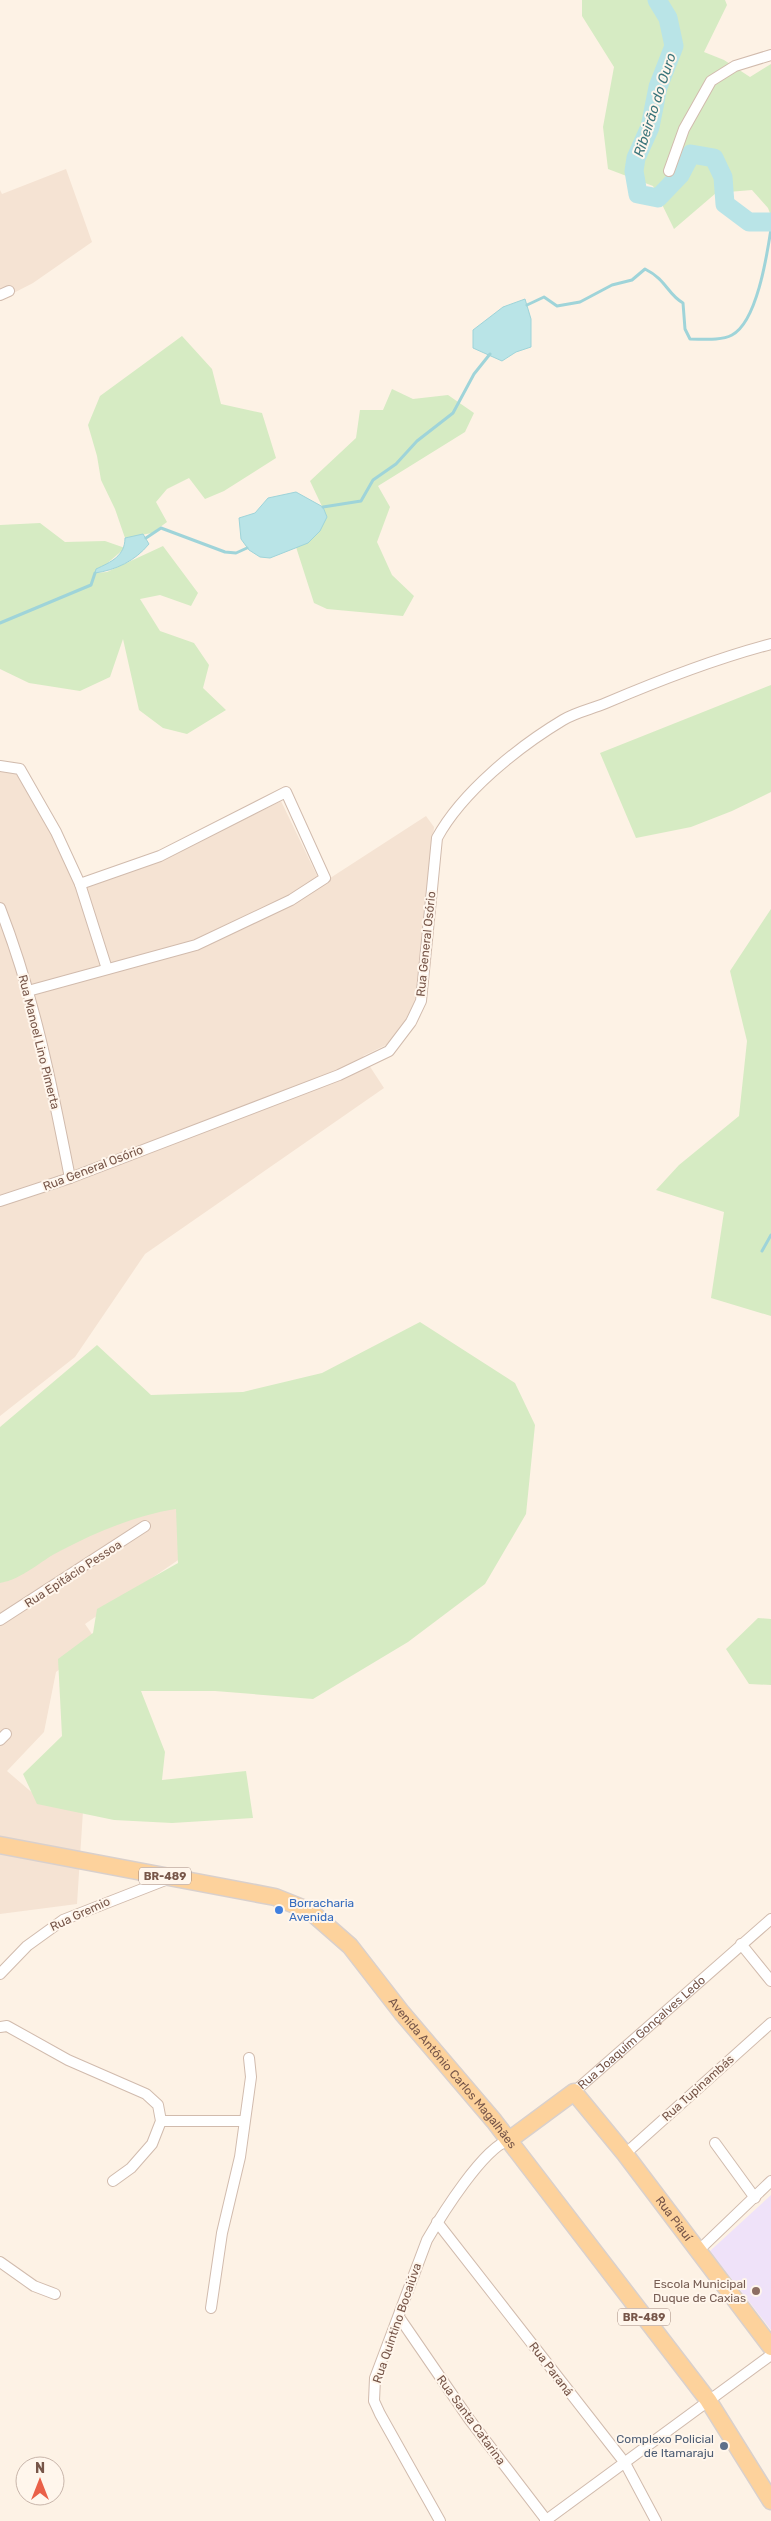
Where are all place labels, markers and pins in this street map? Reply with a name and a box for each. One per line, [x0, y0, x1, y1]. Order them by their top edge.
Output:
place label: Borracharia Avenida [289, 1896, 354, 1924]
marker: Borracharia Avenida [273, 1904, 285, 1916]
place label: Escola Municipal Duque de Caxias [653, 2277, 746, 2305]
marker: Escola Municipal Duque de Caxias [750, 2285, 762, 2297]
place label: Complexo Policial de Itamaraju [616, 2432, 714, 2460]
marker: Complexo Policial de Itamaraju [718, 2440, 730, 2452]

